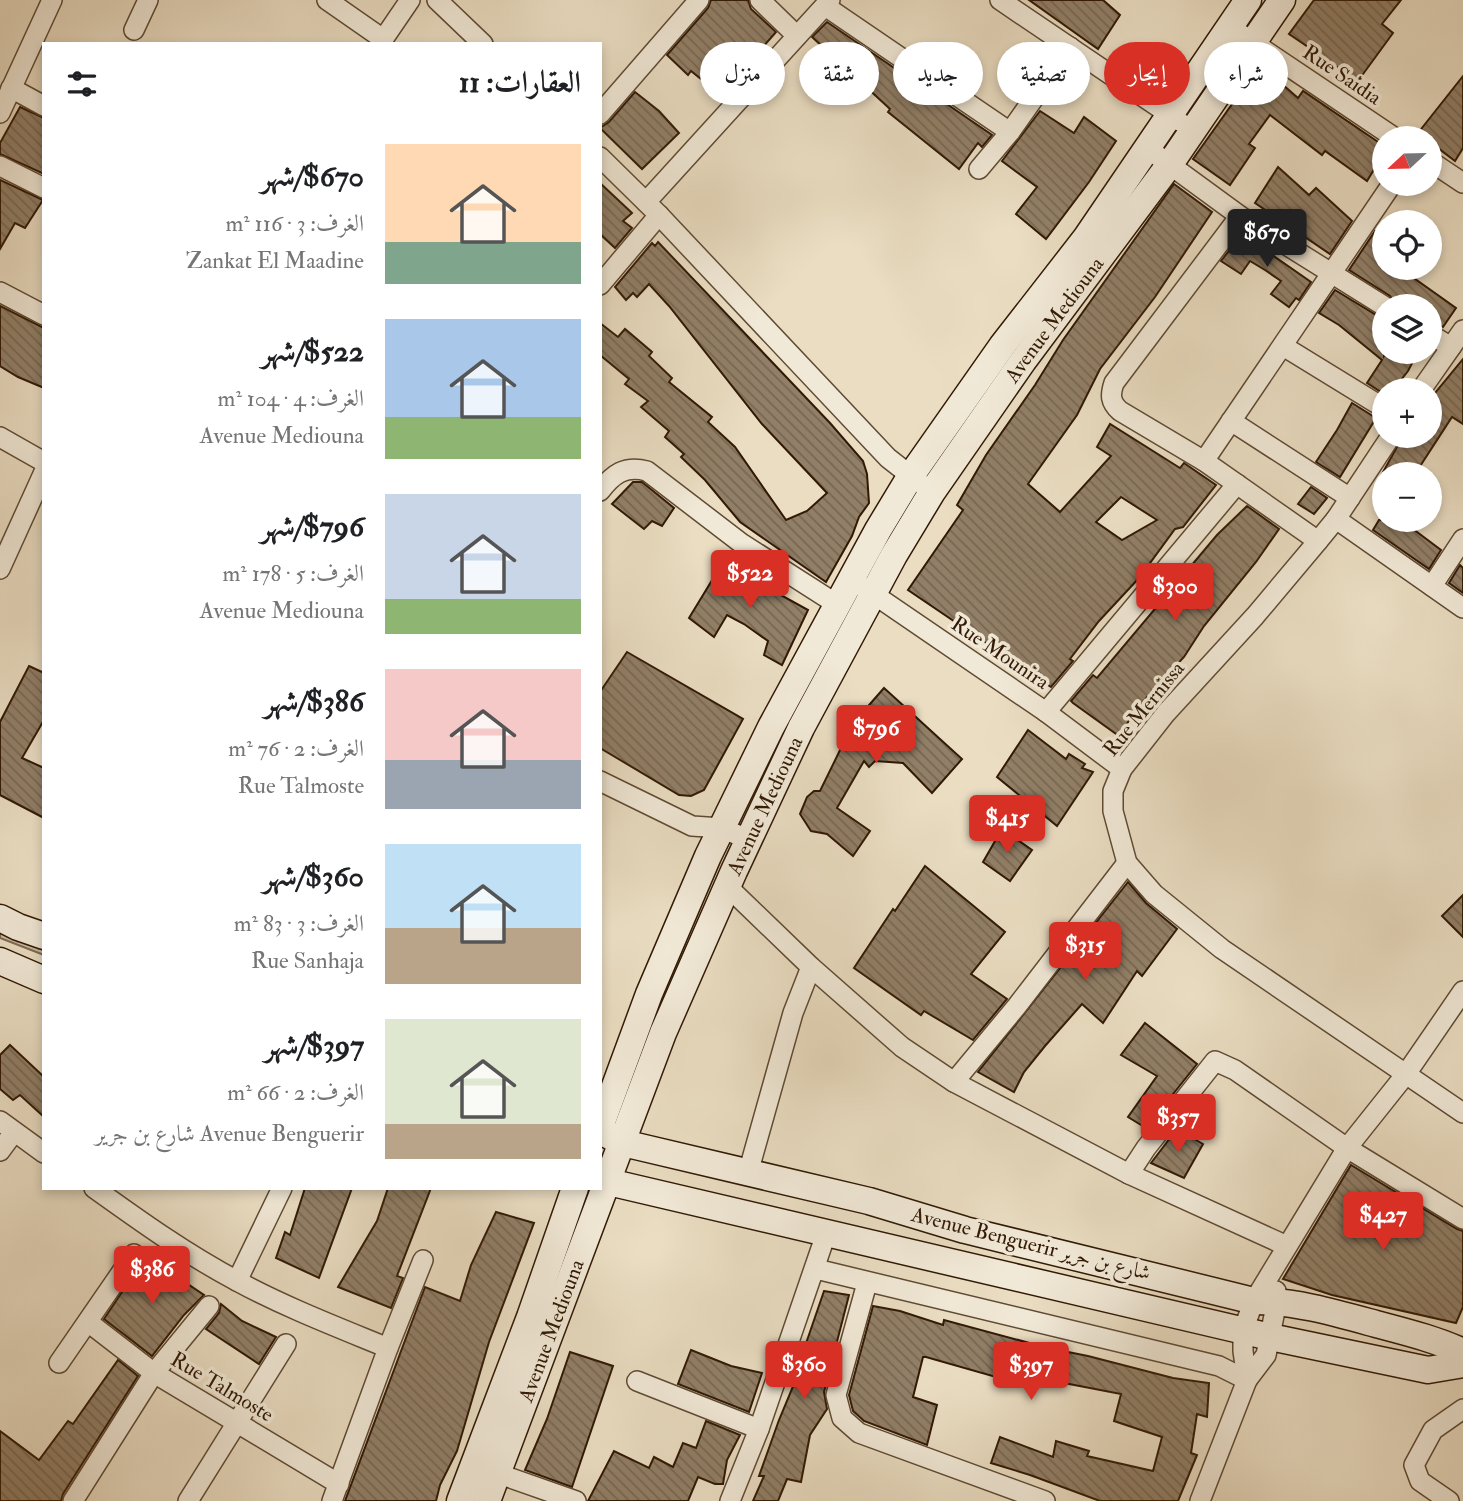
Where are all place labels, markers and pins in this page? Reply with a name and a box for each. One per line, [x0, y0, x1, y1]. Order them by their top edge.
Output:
pin: $670 [1226, 210, 1308, 269]
pin: $522 [709, 550, 791, 610]
pin: $300 [1134, 564, 1216, 623]
pin: $796 [835, 706, 917, 765]
pin: $415 [966, 796, 1048, 855]
pin: $315 [1044, 922, 1126, 982]
pin: $357 [1137, 1094, 1219, 1154]
pin: $427 [1342, 1192, 1424, 1252]
pin: $386 [111, 1246, 193, 1306]
pin: $360 [763, 1342, 845, 1401]
pin: $397 [990, 1342, 1072, 1402]

